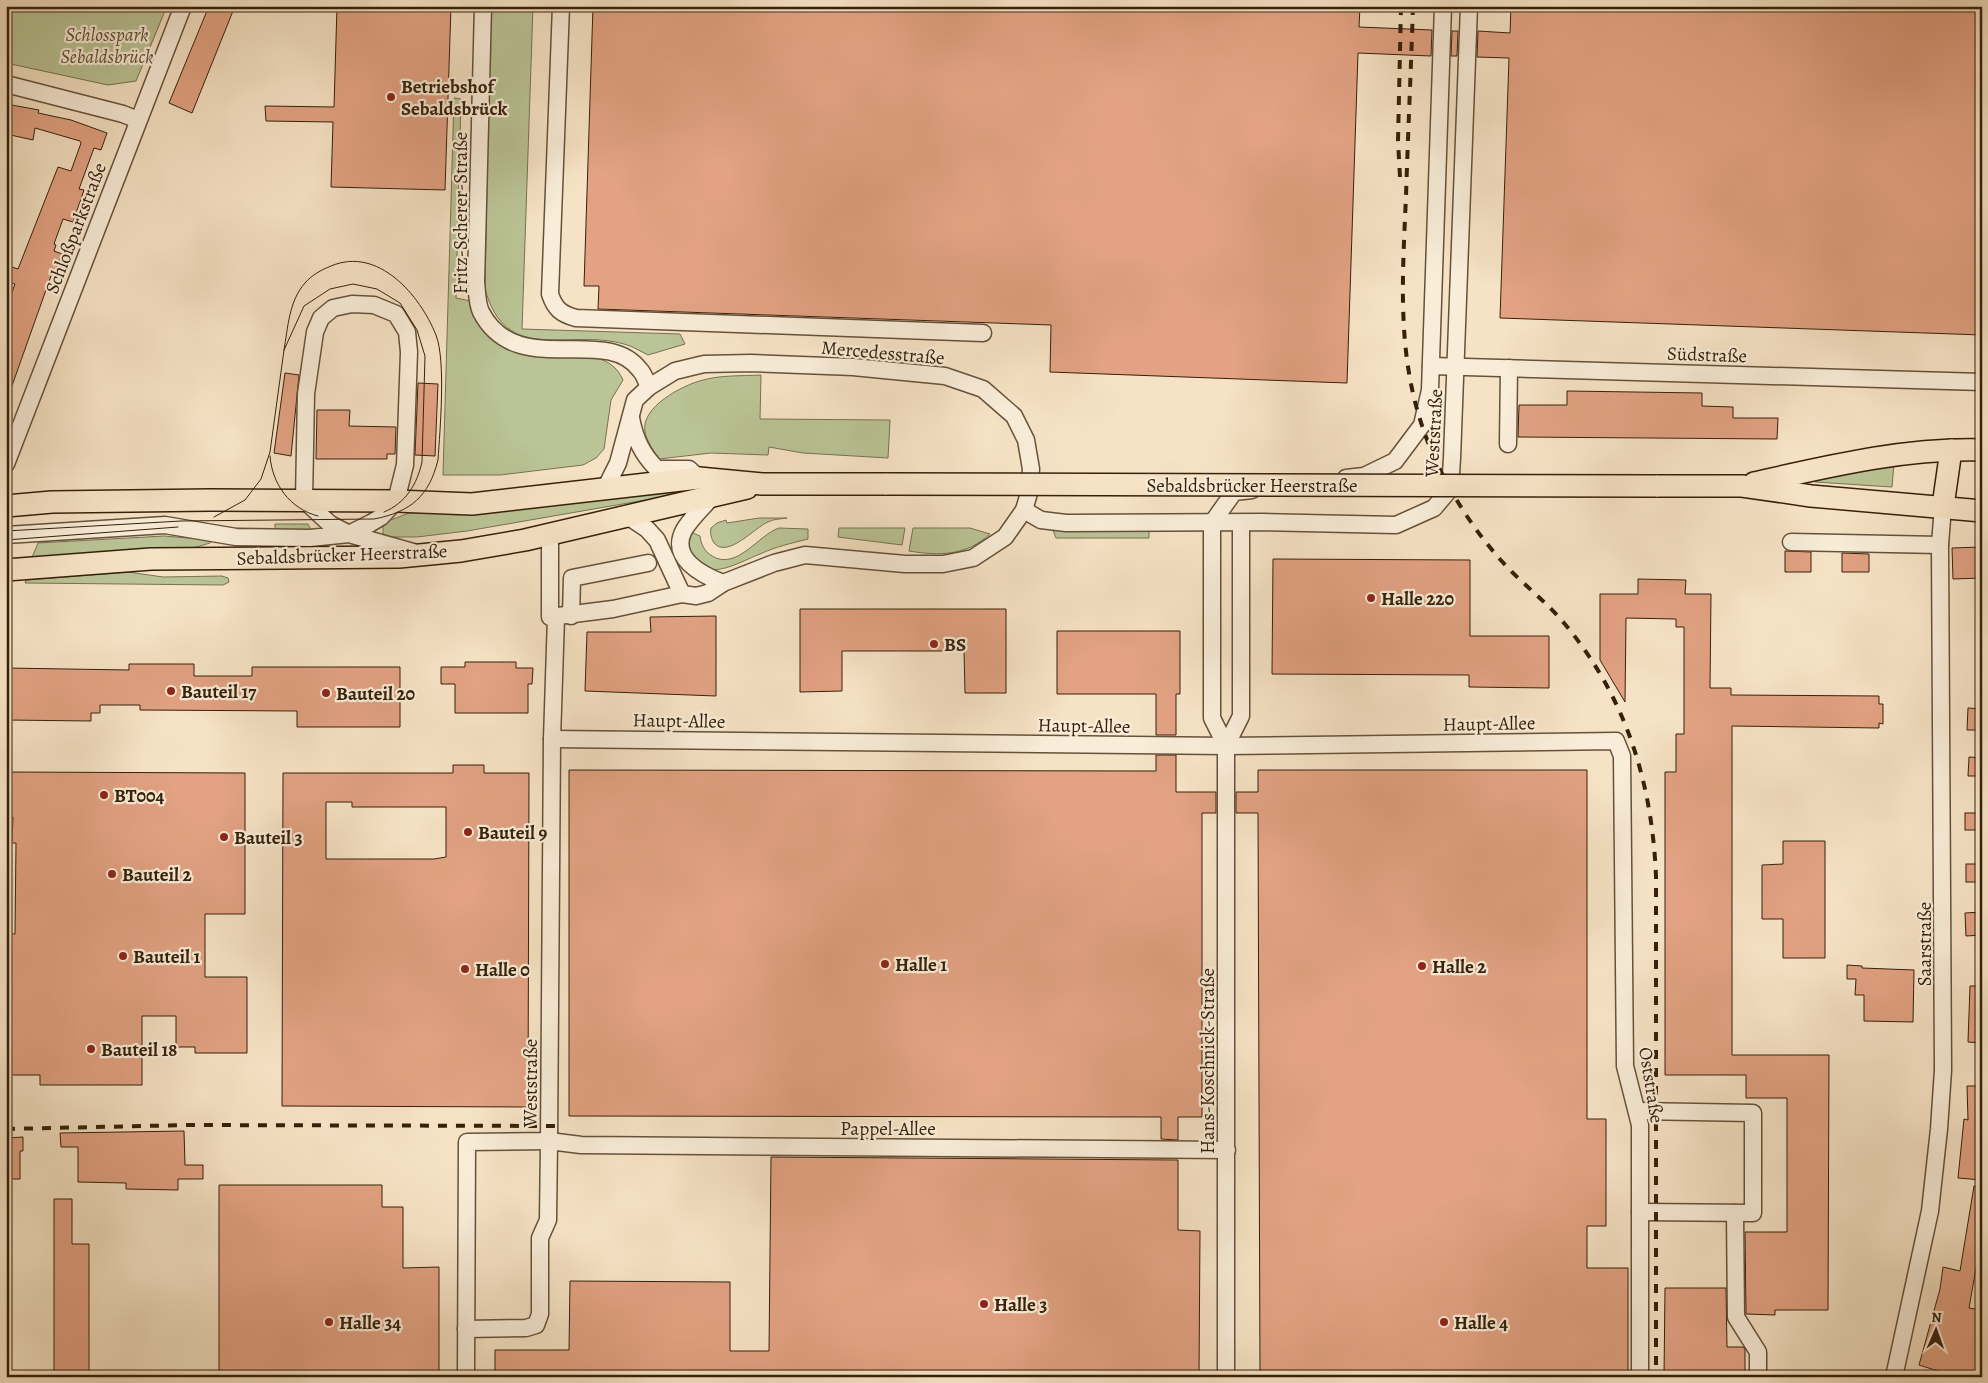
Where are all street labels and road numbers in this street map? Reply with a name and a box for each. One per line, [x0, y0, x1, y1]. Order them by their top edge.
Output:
street label: Fritz-Scherer-Straße [448, 132, 474, 294]
street label: Schloßparkstraße [39, 159, 113, 298]
street label: Mercedesstraße [820, 335, 946, 371]
street label: Südstraße [1666, 341, 1747, 369]
street label: Weststraße [1419, 388, 1449, 479]
street label: Sebaldsbrücker Heerstraße [1147, 473, 1357, 499]
street label: Sebaldsbrücker Heerstraße [236, 538, 448, 572]
street label: Haupt-Allee [632, 707, 726, 735]
street label: Haupt-Allee [1442, 710, 1536, 738]
street label: Haupt-Allee [1037, 712, 1131, 740]
street label: Saarstraße [1912, 902, 1938, 986]
street label: Hans-Koschnick-Straße [1195, 968, 1221, 1154]
street label: Weststraße [518, 1039, 544, 1128]
street label: Oststraße [1632, 1045, 1670, 1125]
street label: Pappel-Allee [840, 1116, 936, 1142]

